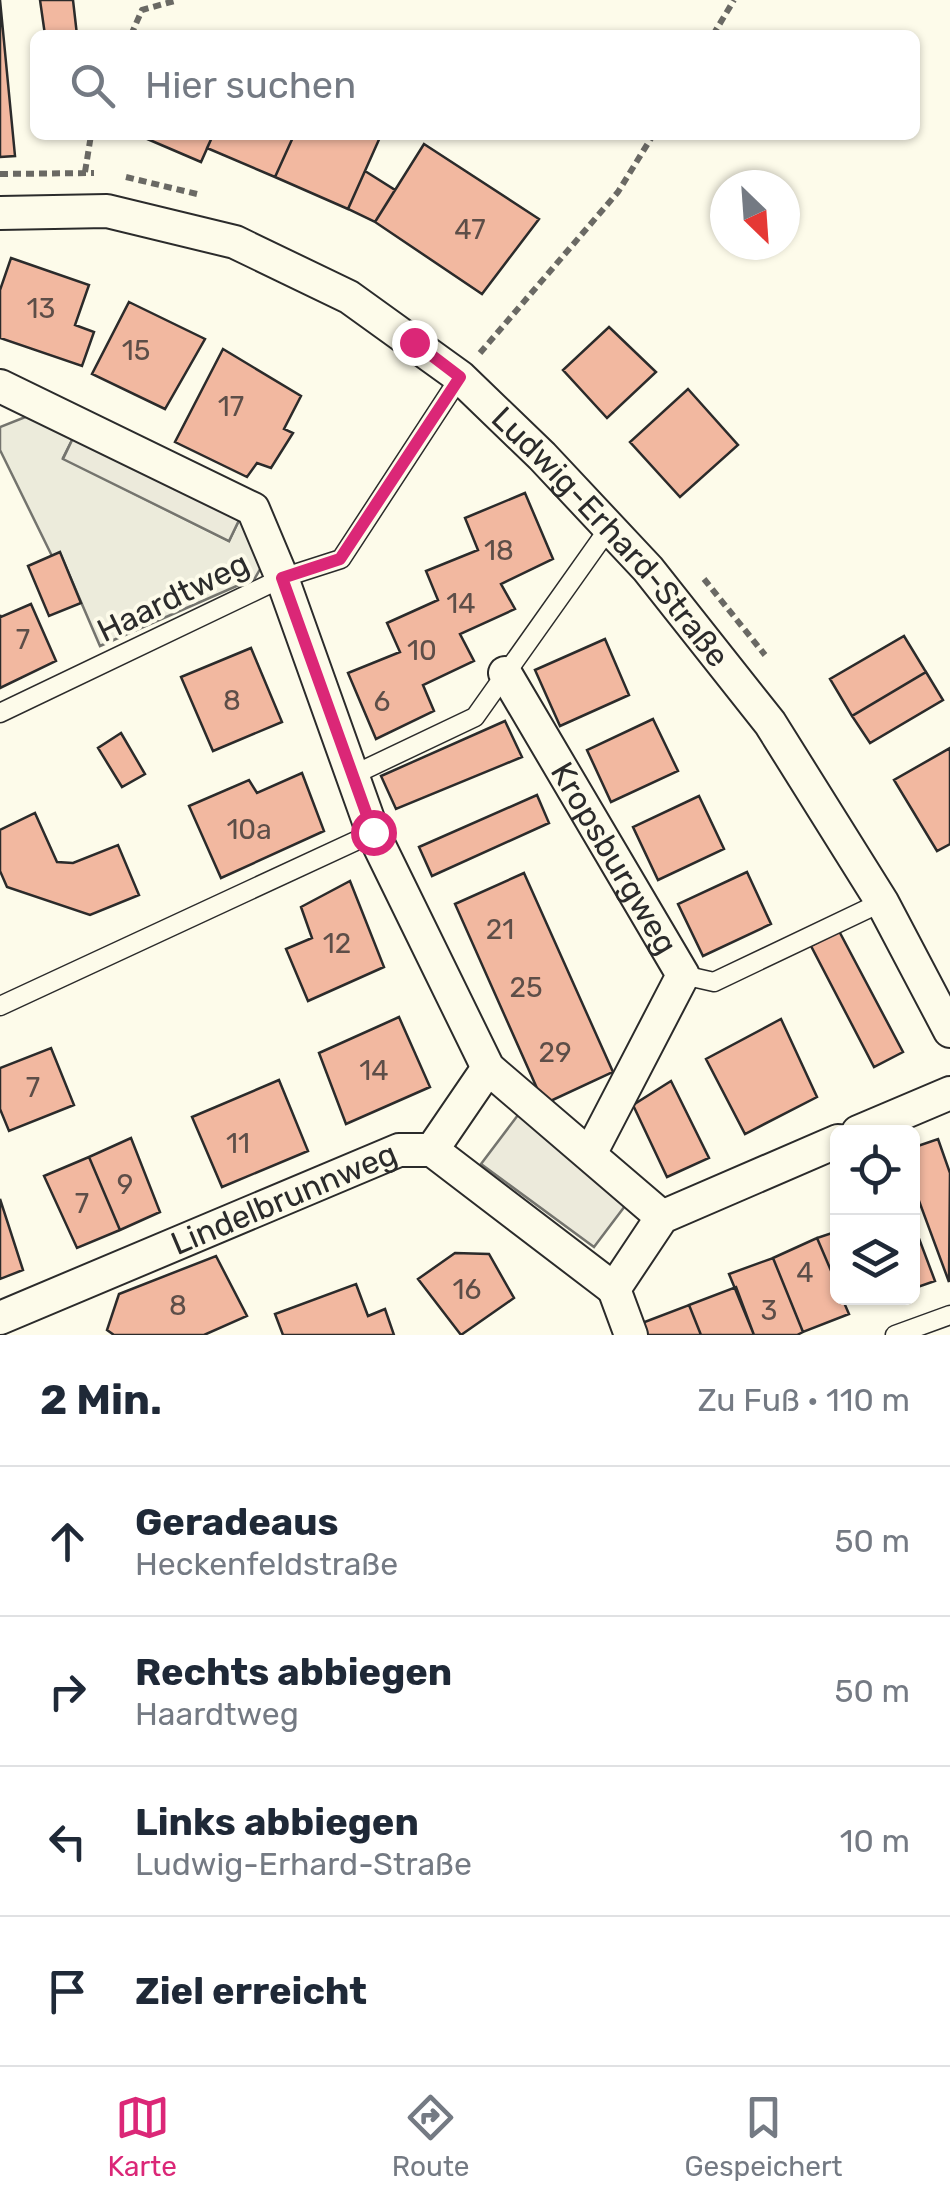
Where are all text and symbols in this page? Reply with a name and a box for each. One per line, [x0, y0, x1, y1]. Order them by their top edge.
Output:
search box [30, 30, 920, 140]
icon: search [65, 58, 120, 113]
text: Hier suchen [145, 62, 356, 108]
north arrow [710, 170, 800, 260]
house number: 47 [454, 213, 486, 246]
house number: 13 [27, 292, 55, 325]
route end [392, 320, 438, 366]
house number: 15 [122, 334, 150, 367]
house number: 17 [218, 390, 244, 423]
street label: Ludwig-Erhard-Straße [484, 399, 737, 675]
house number: 18 [484, 534, 514, 567]
street label: Haardtweg [91, 544, 255, 650]
house number: 14 [446, 587, 476, 620]
house number: 7 [16, 623, 30, 656]
house number: 10 [407, 634, 437, 667]
house number: 8 [223, 684, 241, 717]
house number: 6 [374, 685, 390, 718]
street label: Kropsburgweg [543, 755, 685, 961]
route start [351, 810, 397, 856]
house number: 10a [226, 813, 272, 846]
house number: 21 [486, 913, 514, 946]
house number: 12 [323, 927, 351, 960]
house number: 25 [509, 971, 543, 1004]
house number: 29 [538, 1036, 572, 1069]
house number: 14 [359, 1054, 389, 1087]
house number: 7 [26, 1071, 40, 1104]
map controls [830, 1125, 920, 1305]
button: locate [830, 1125, 920, 1215]
house number: 11 [226, 1127, 250, 1160]
street label: Lindelbrunnweg [165, 1134, 402, 1263]
house number: 9 [117, 1168, 133, 1201]
house number: 7 [75, 1187, 89, 1220]
button: layers [830, 1215, 920, 1305]
house number: 4 [796, 1256, 814, 1289]
house number: 16 [453, 1273, 481, 1306]
house number: 8 [169, 1289, 187, 1322]
house number: 3 [761, 1294, 777, 1327]
text: 2 Min. [40, 1375, 162, 1425]
text: Zu Fuß · 110 m [698, 1381, 910, 1419]
text: Geradeaus [135, 1499, 339, 1545]
icon: ahead [40, 1514, 95, 1569]
text: 50 m [834, 1522, 910, 1560]
text: Heckenfeldstraße [135, 1545, 398, 1583]
text: Rechts abbiegen [135, 1649, 452, 1695]
icon: right [40, 1664, 95, 1719]
text: 50 m [834, 1672, 910, 1710]
text: Haardtweg [135, 1695, 299, 1733]
text: Links abbiegen [135, 1799, 419, 1845]
icon: left [40, 1814, 95, 1869]
text: 10 m [840, 1822, 910, 1860]
text: Ludwig-Erhard-Straße [135, 1845, 472, 1883]
icon: arrive [40, 1964, 95, 2019]
text: Ziel erreicht [135, 1968, 367, 2014]
tab: Karte [107, 2090, 177, 2183]
tab: Route [392, 2090, 470, 2183]
tab: Gespeichert [685, 2090, 843, 2183]

